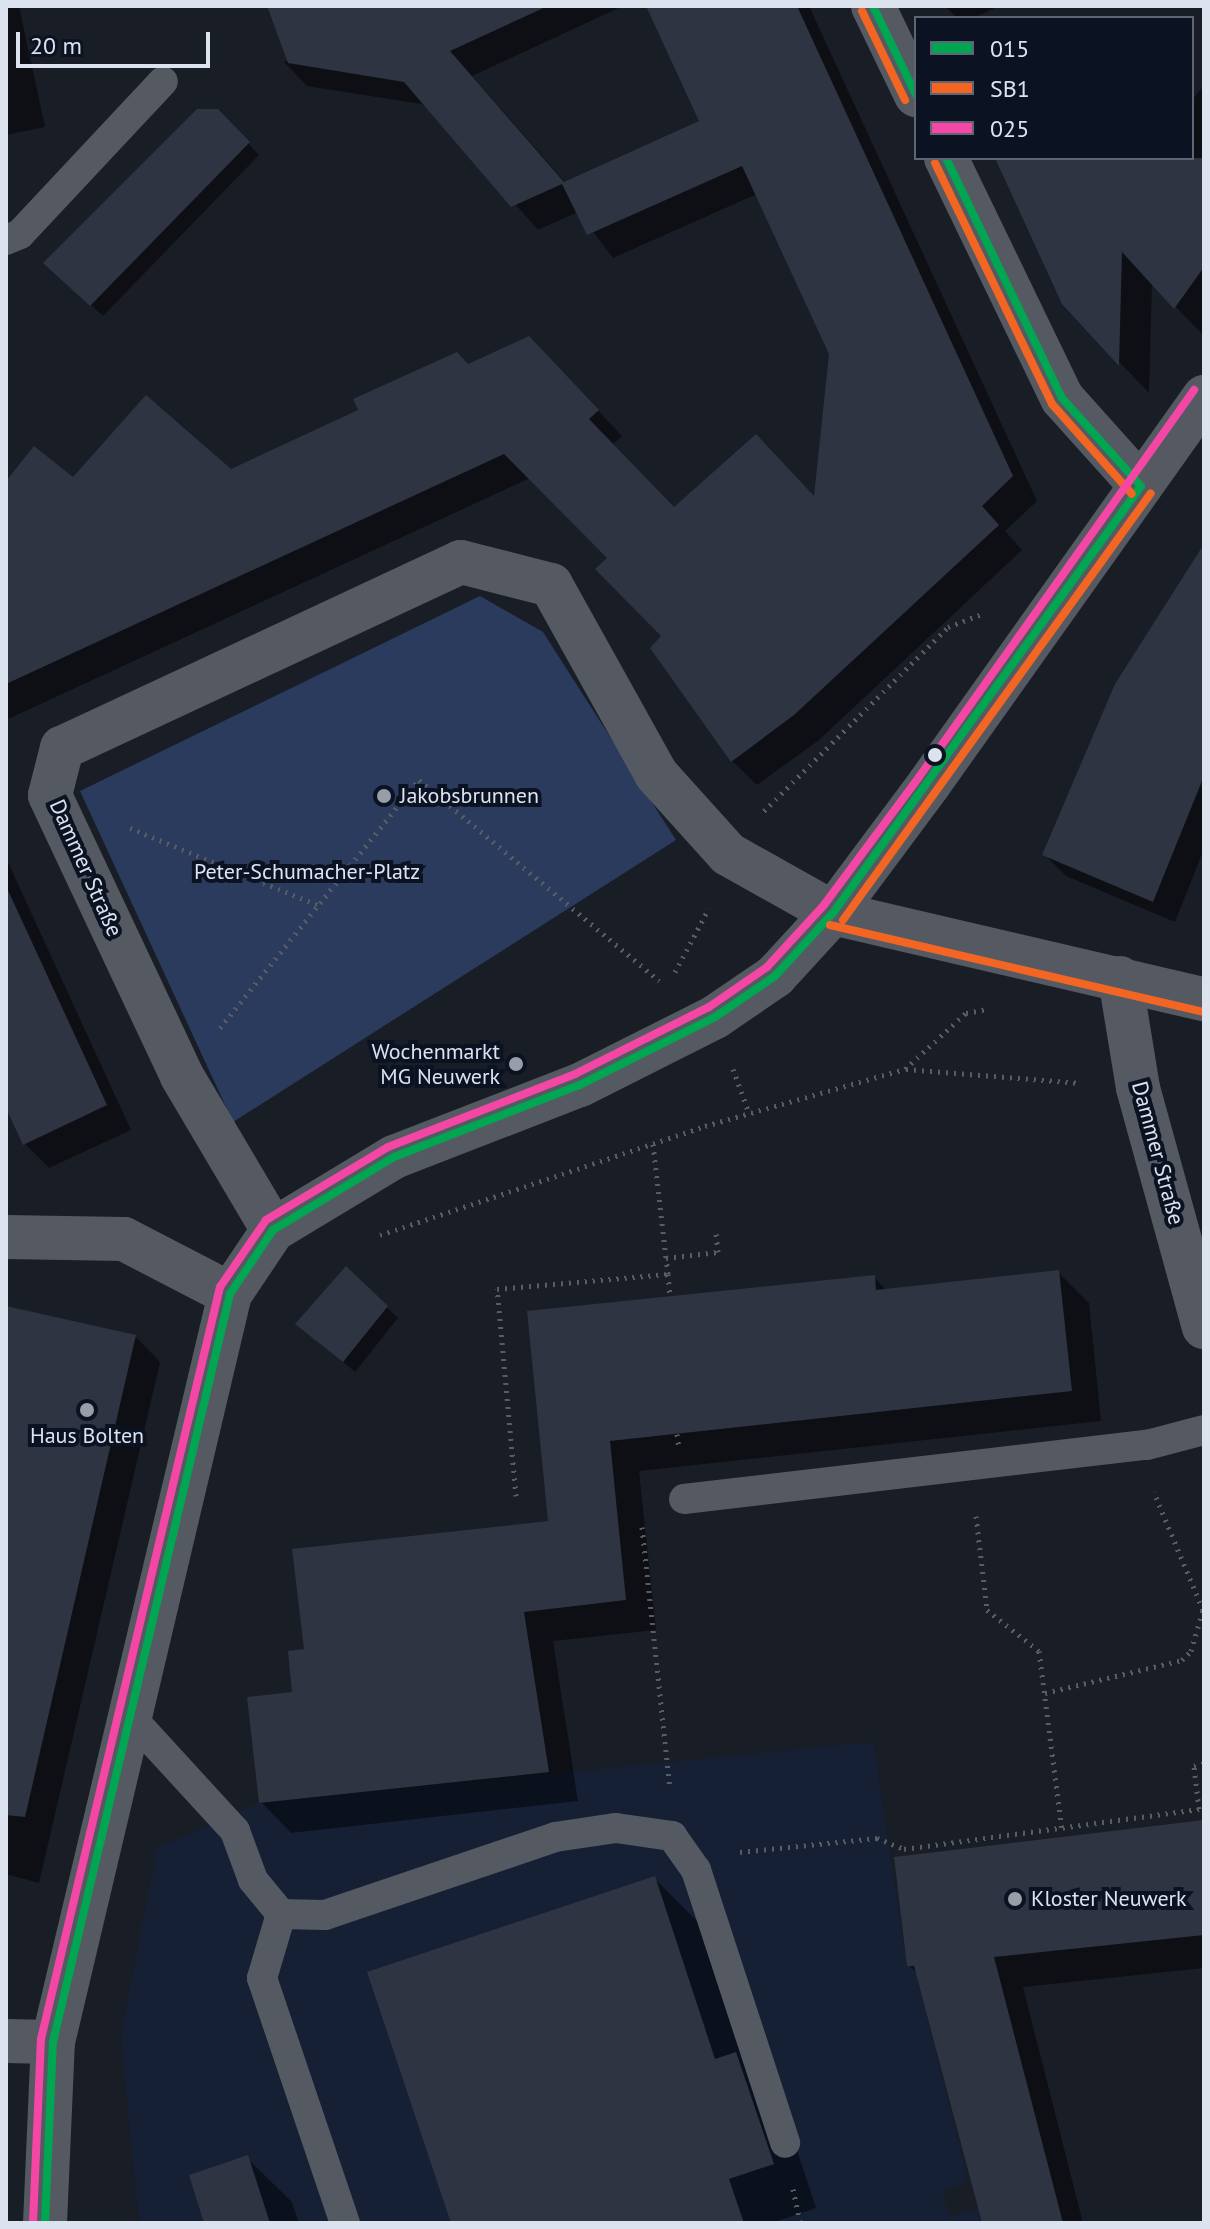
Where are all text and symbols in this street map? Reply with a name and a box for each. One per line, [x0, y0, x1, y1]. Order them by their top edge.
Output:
scale bar [20, 16, 214, 66]
legend [914, 16, 1194, 160]
text: 20 m [30, 30, 82, 61]
text: 015 [990, 33, 1029, 64]
text: SB1 [990, 73, 1030, 104]
text: 025 [990, 113, 1029, 144]
unlabelled marker [927, 747, 943, 763]
place label: Jakobsbrunnen [400, 783, 539, 809]
marker: Jakobsbrunnen [375, 787, 393, 805]
street label: Dammer Straße [44, 795, 128, 941]
park label: Peter-Schumacher-Platz [194, 859, 420, 885]
place label: Wochenmarkt MG Neuwerk [371, 1038, 500, 1090]
marker: Wochenmarkt MG Neuwerk [507, 1055, 525, 1073]
street label: Dammer Straße [1126, 1078, 1190, 1228]
marker: Haus Bolten [78, 1401, 96, 1419]
place label: Haus Bolten [30, 1423, 144, 1449]
place label: Kloster Neuwerk [1031, 1886, 1187, 1912]
marker: Kloster Neuwerk [1006, 1890, 1024, 1908]

